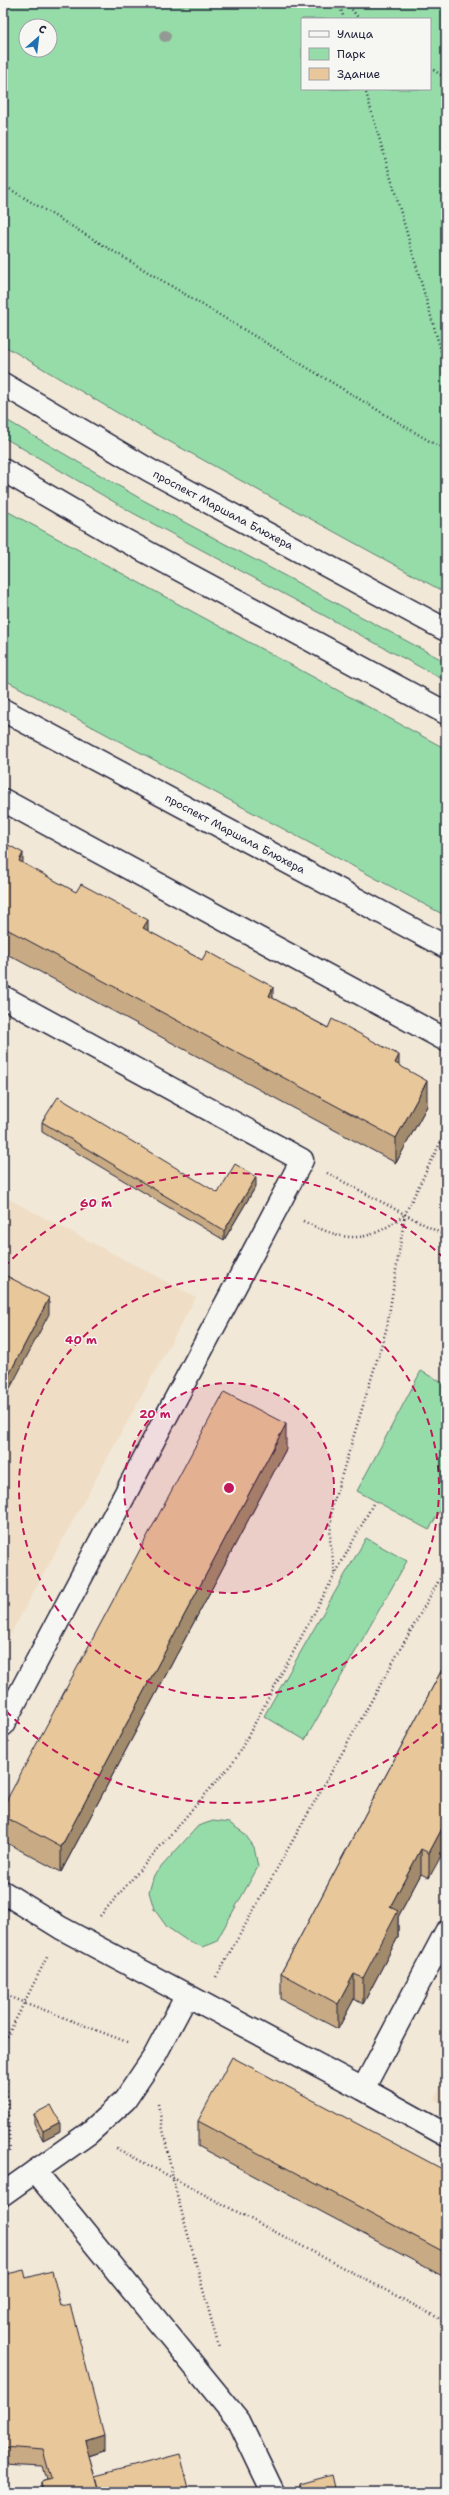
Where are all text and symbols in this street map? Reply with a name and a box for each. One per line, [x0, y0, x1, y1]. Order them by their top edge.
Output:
north arrow [18, 18, 58, 58]
legend [301, 18, 431, 90]
text: С [36, 21, 49, 38]
text: Улица [337, 26, 374, 42]
text: Парк [337, 46, 366, 62]
text: Здание [337, 66, 381, 82]
street label: проспект Маршала Блюхера [150, 467, 296, 553]
street label: проспект Маршала Блюхера [162, 791, 308, 877]
text: 60 m [80, 1195, 112, 1211]
text: 40 m [65, 1332, 97, 1348]
text: 20 m [139, 1406, 171, 1422]
centre of rings [222, 1481, 236, 1495]

